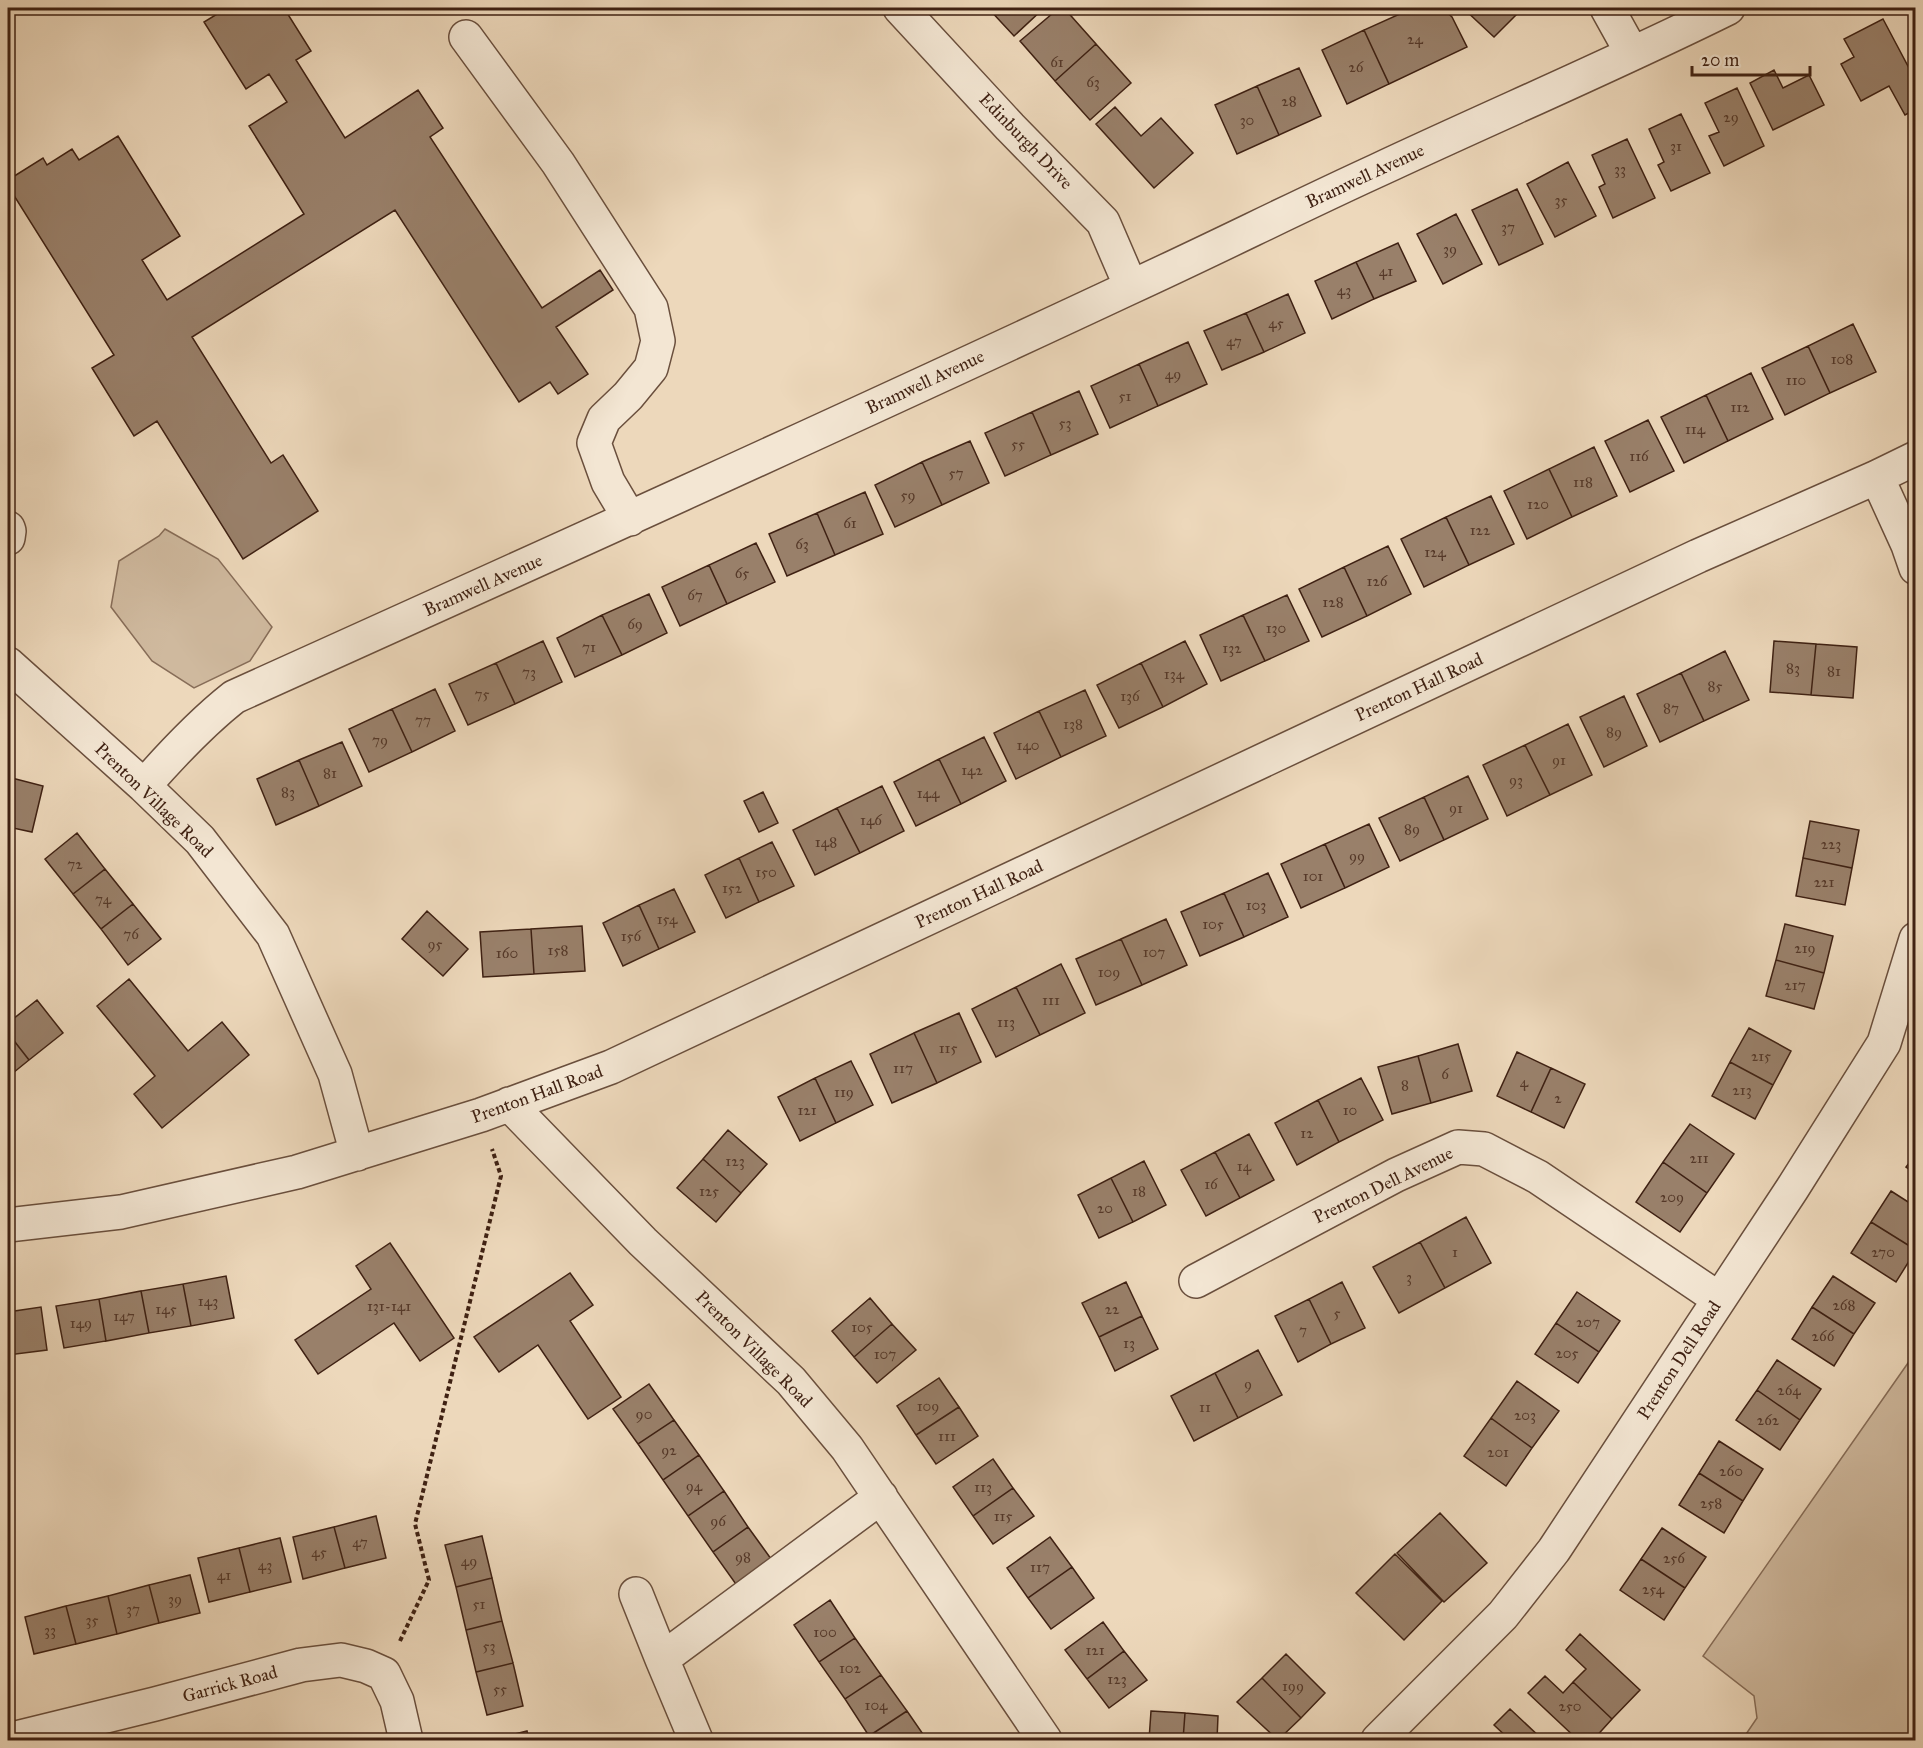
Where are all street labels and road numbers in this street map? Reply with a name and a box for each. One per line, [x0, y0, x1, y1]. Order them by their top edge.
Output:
street label: Edinburgh Drive [974, 88, 1077, 194]
street label: Bramwell Avenue [1302, 139, 1428, 213]
street label: Bramwell Avenue [862, 345, 988, 419]
street label: Bramwell Avenue [420, 549, 546, 621]
street label: Prenton Hall Road [1352, 648, 1486, 726]
street label: Prenton Village Road [90, 738, 218, 863]
street label: Prenton Hall Road [912, 855, 1046, 933]
street label: Prenton Hall Road [468, 1060, 606, 1128]
street label: Prenton Dell Avenue [1310, 1142, 1456, 1228]
street label: Prenton Village Road [690, 1286, 817, 1413]
street label: Prenton Dell Road [1633, 1297, 1725, 1423]
street label: Garrick Road [180, 1661, 280, 1707]

